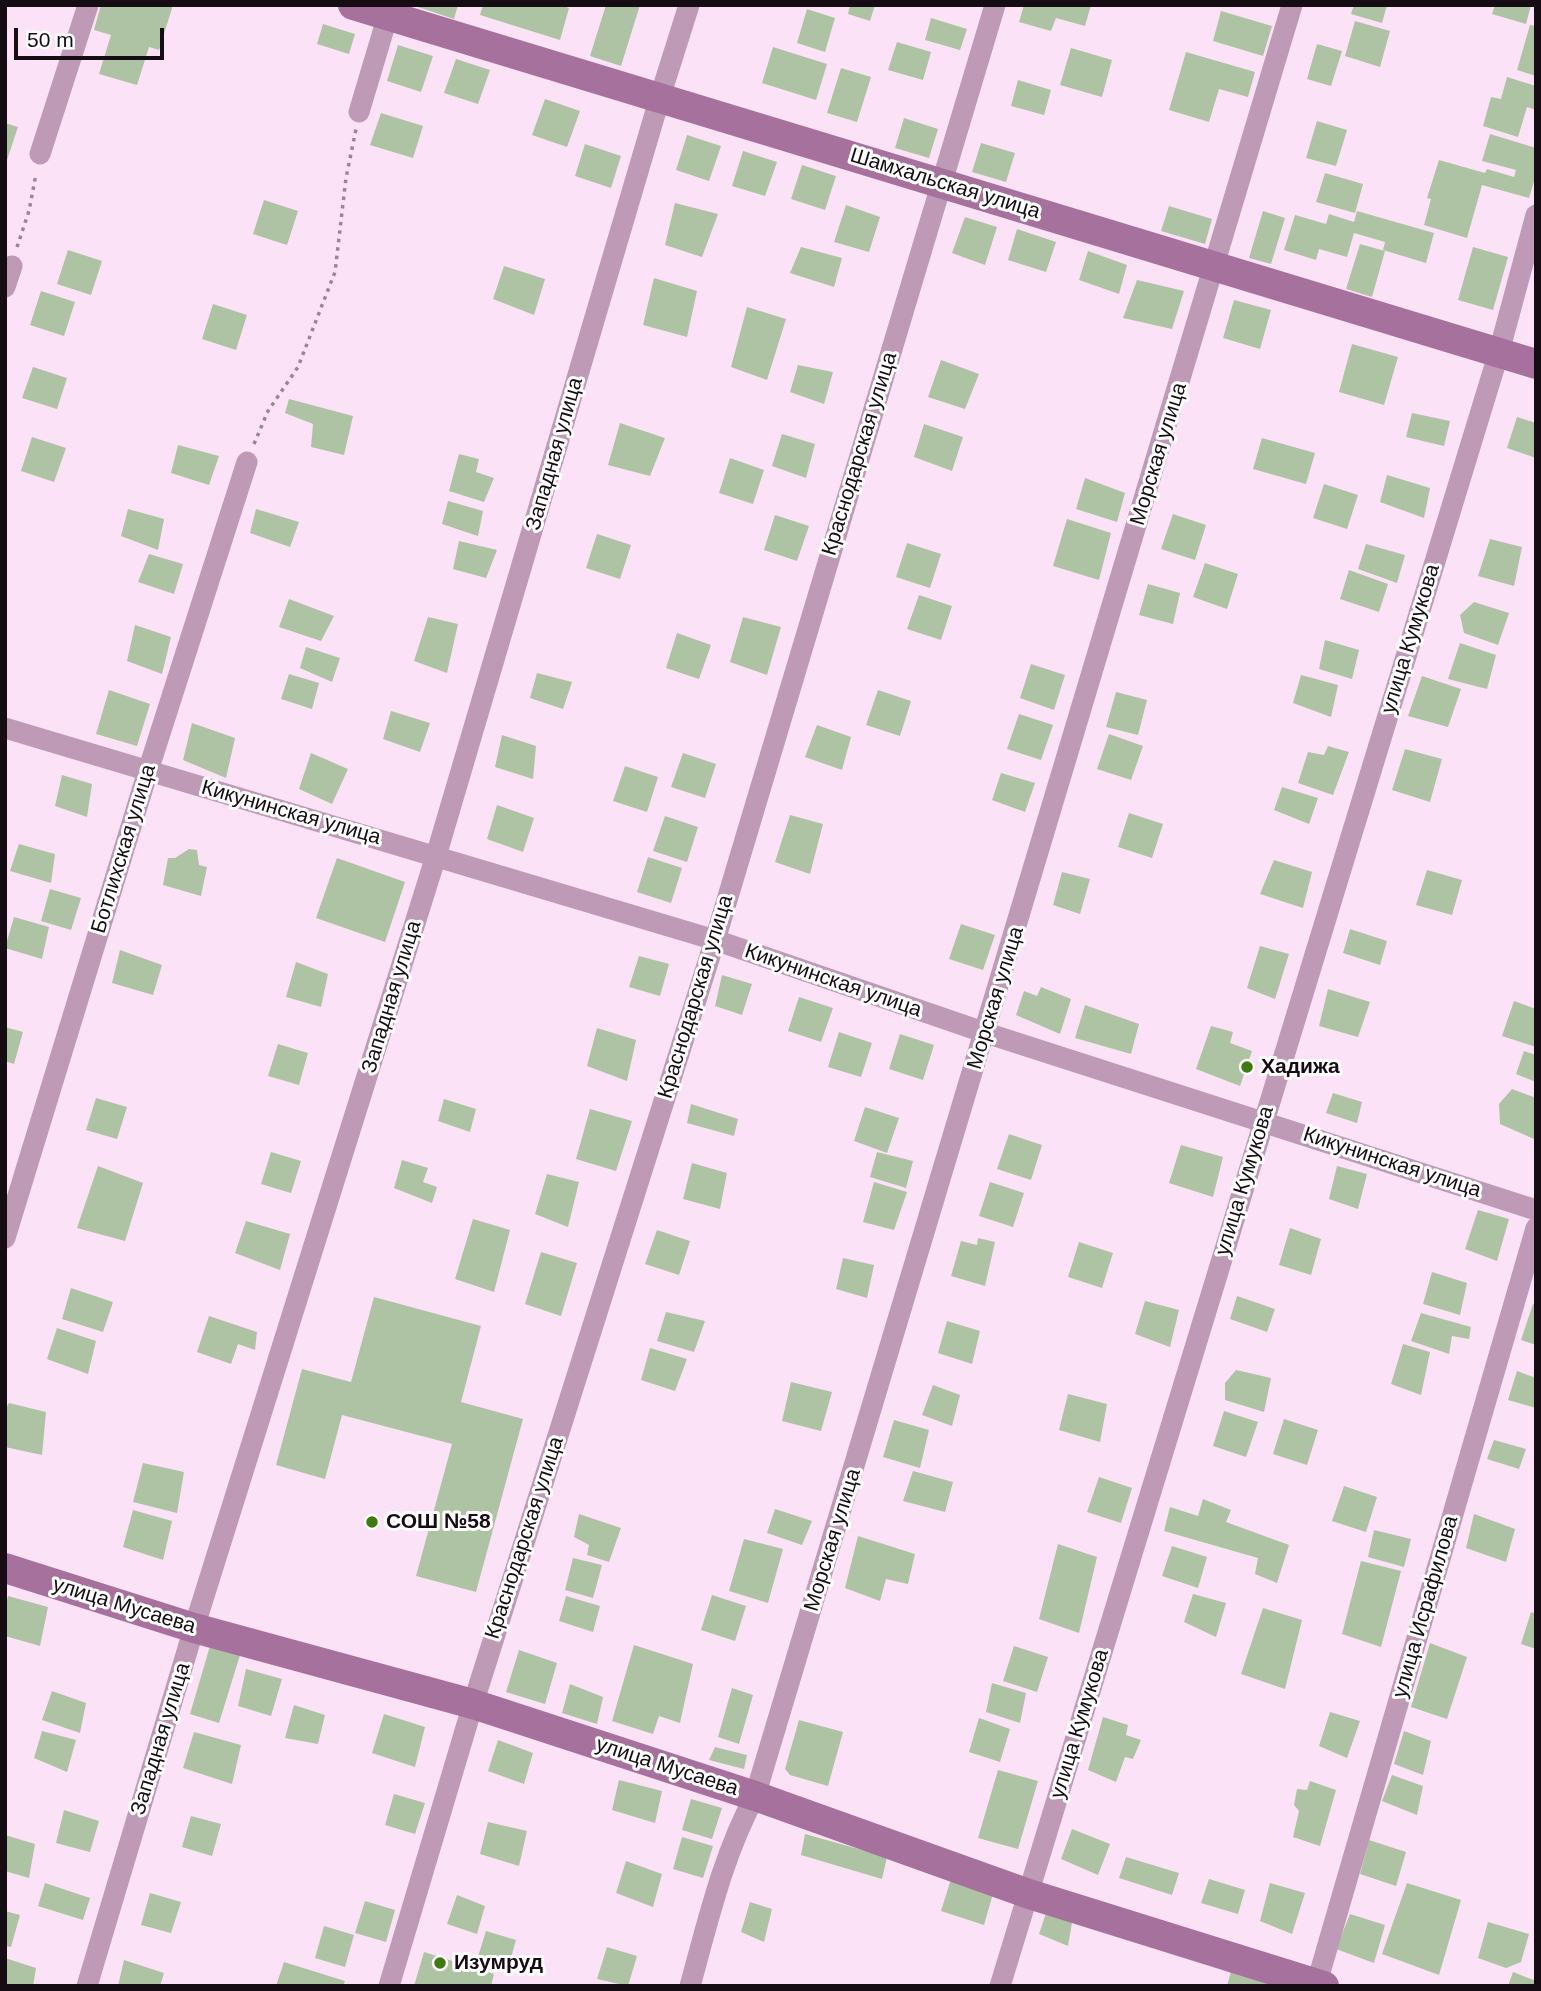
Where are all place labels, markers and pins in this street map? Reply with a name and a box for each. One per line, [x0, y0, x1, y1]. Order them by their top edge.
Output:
place label: Хадижа [1261, 1054, 1340, 1080]
marker: Хадижа [1239, 1059, 1255, 1075]
place label: СОШ №58 [386, 1509, 491, 1535]
marker: СОШ №58 [364, 1514, 380, 1530]
place label: Изумруд [454, 1950, 543, 1976]
marker: Изумруд [432, 1955, 448, 1971]

